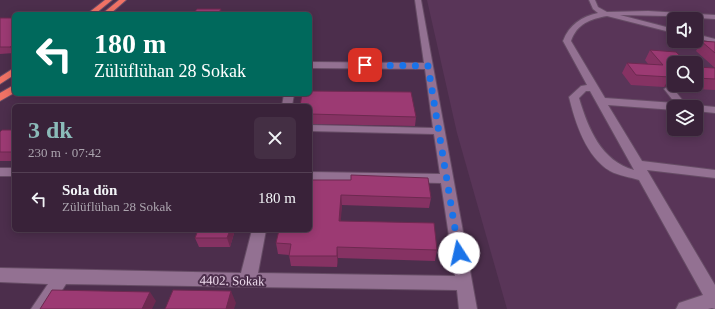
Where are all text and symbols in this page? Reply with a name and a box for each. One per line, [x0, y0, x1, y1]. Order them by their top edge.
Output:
map controls [667, 12, 703, 136]
button: sound [667, 12, 703, 48]
icon: left [28, 28, 80, 80]
text: 180 m [94, 28, 166, 59]
pin [348, 48, 382, 82]
icon: arrive [354, 54, 376, 76]
button: search [667, 56, 703, 92]
text: Zülüflühan 28 Sokak [94, 61, 246, 81]
button: layers [667, 100, 703, 136]
text: 3 dk [28, 117, 73, 143]
button: close [254, 117, 296, 159]
text: 230 m · 07:42 [28, 145, 101, 160]
text: Sola dön [62, 182, 117, 198]
icon: left [28, 188, 50, 210]
text: 180 m [258, 190, 296, 206]
text: Zülüflühan 28 Sokak [62, 199, 172, 214]
position arrow [438, 232, 480, 274]
street label: 4402. Sokak [199, 272, 265, 289]

